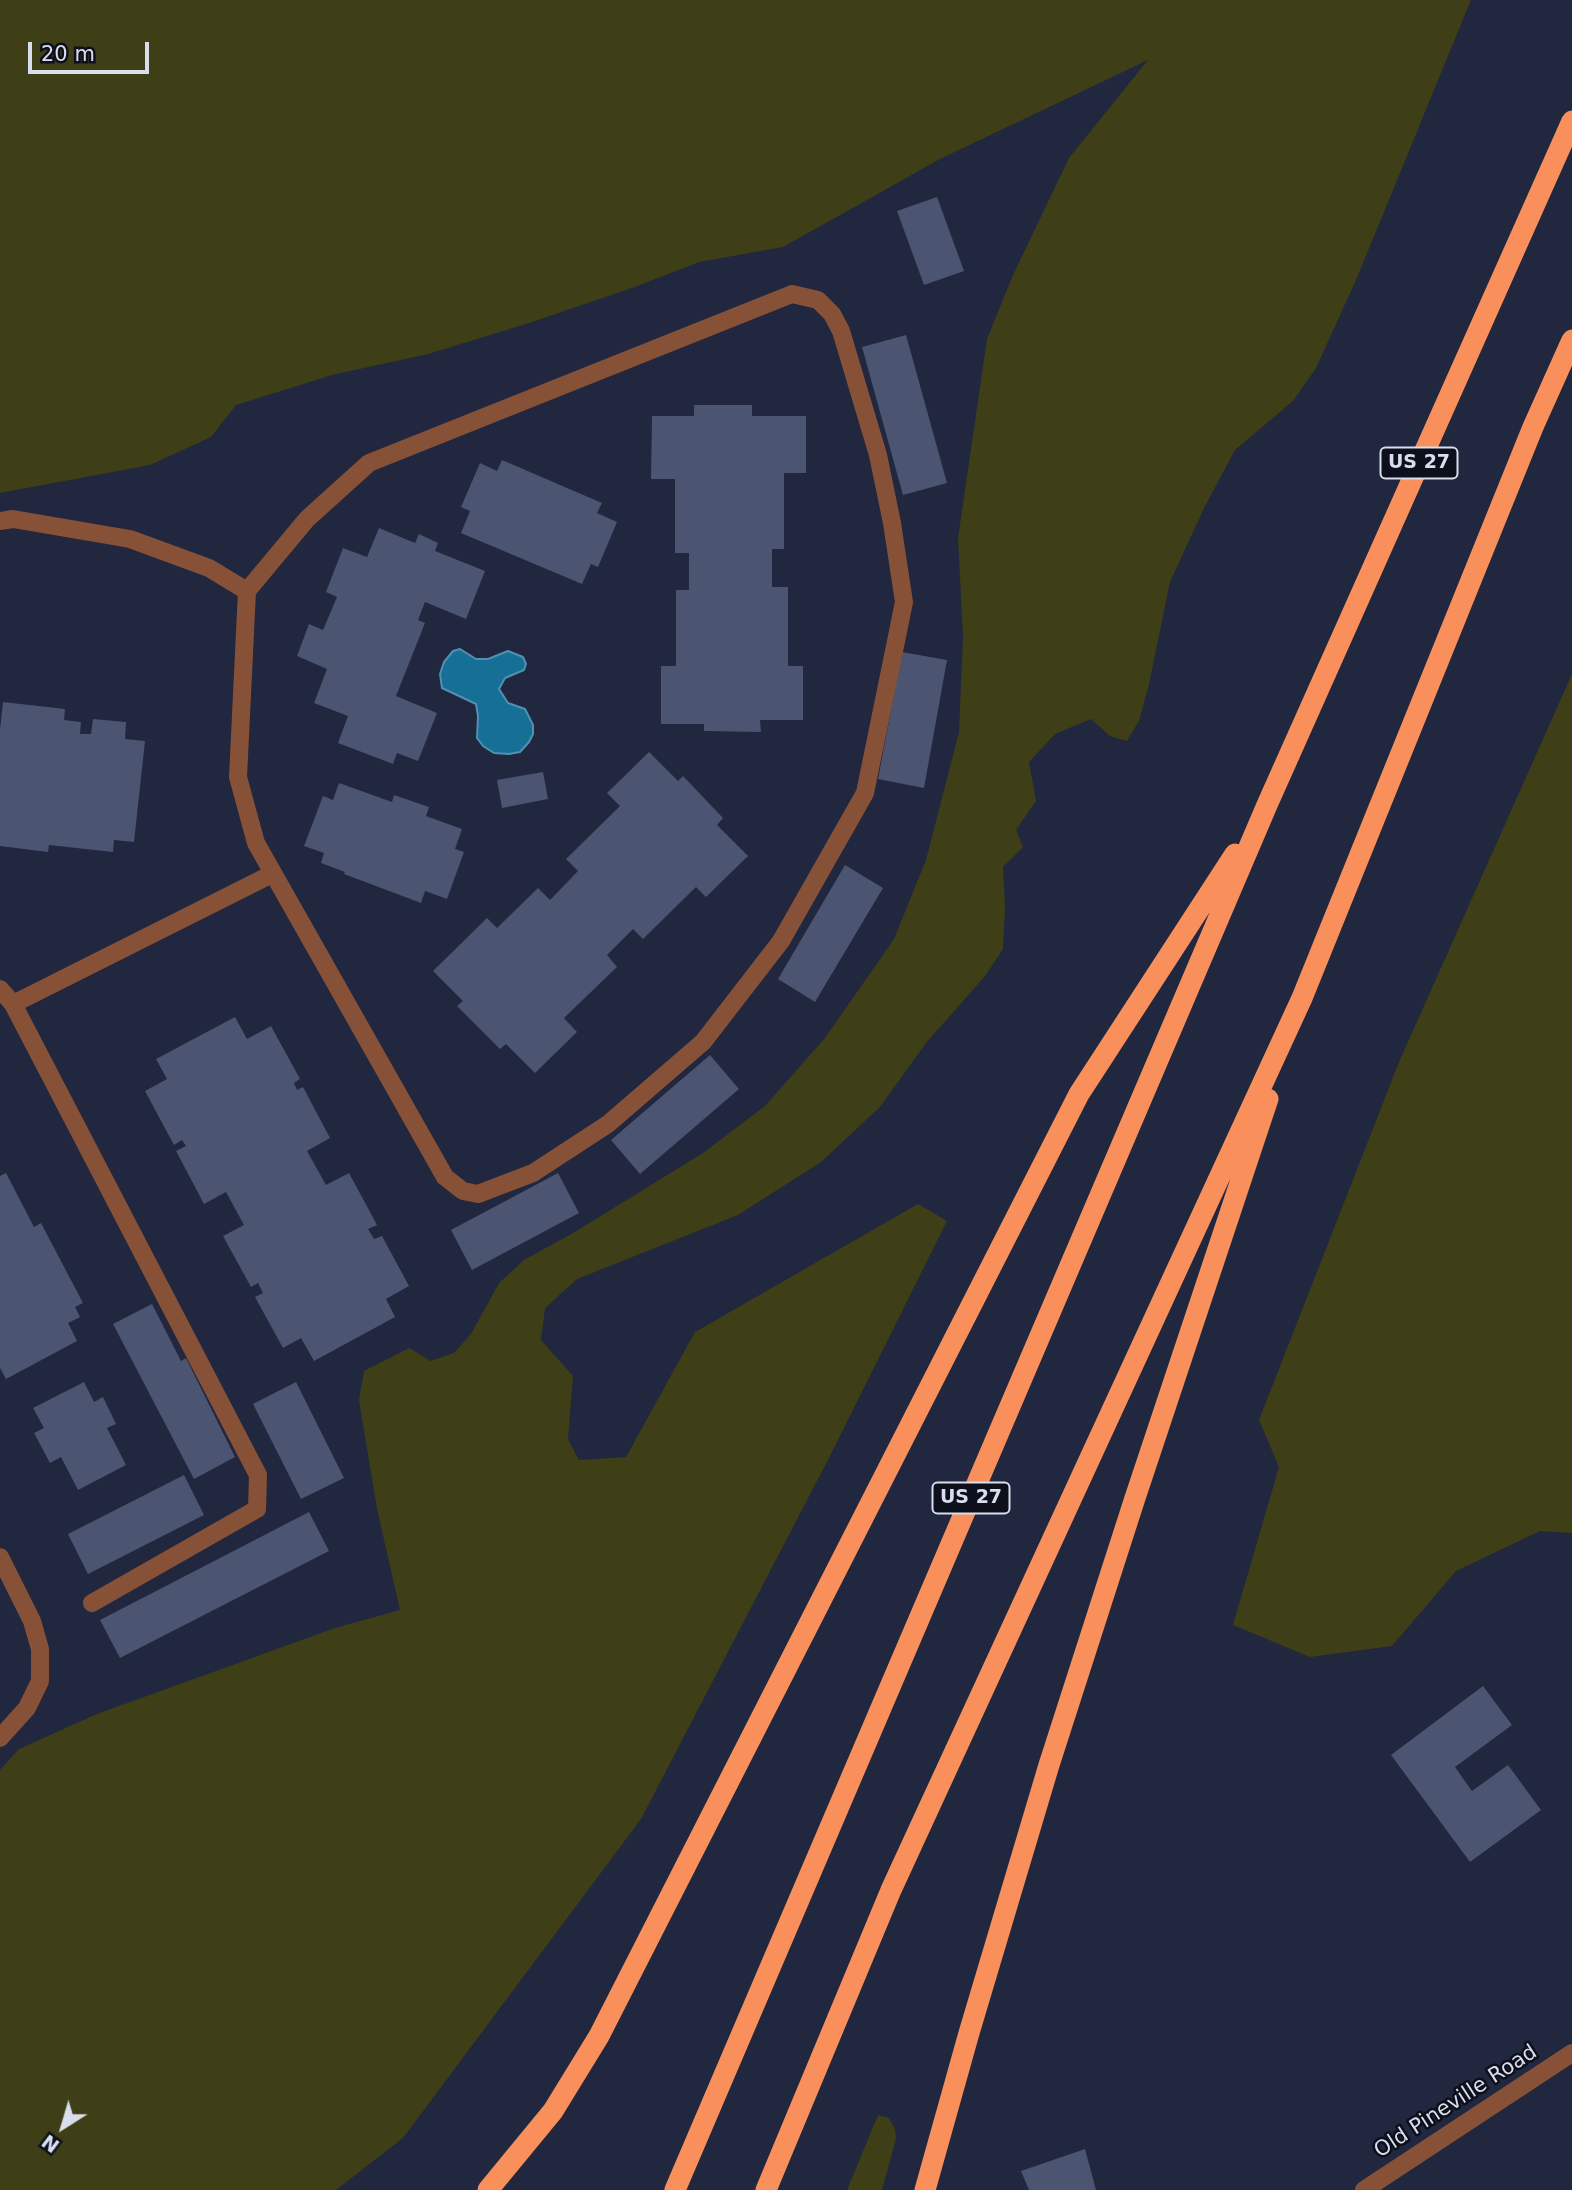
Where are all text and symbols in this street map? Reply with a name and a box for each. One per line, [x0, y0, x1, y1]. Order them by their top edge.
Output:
scale bar [32, 28, 152, 72]
text: 20 m [41, 42, 95, 66]
road number: US 27 [1380, 447, 1458, 478]
road number: US 27 [932, 1482, 1010, 1514]
street label: Old Pineville Road [1370, 2040, 1542, 2164]
north arrow [28, 2092, 98, 2162]
text: N [37, 2130, 63, 2157]

